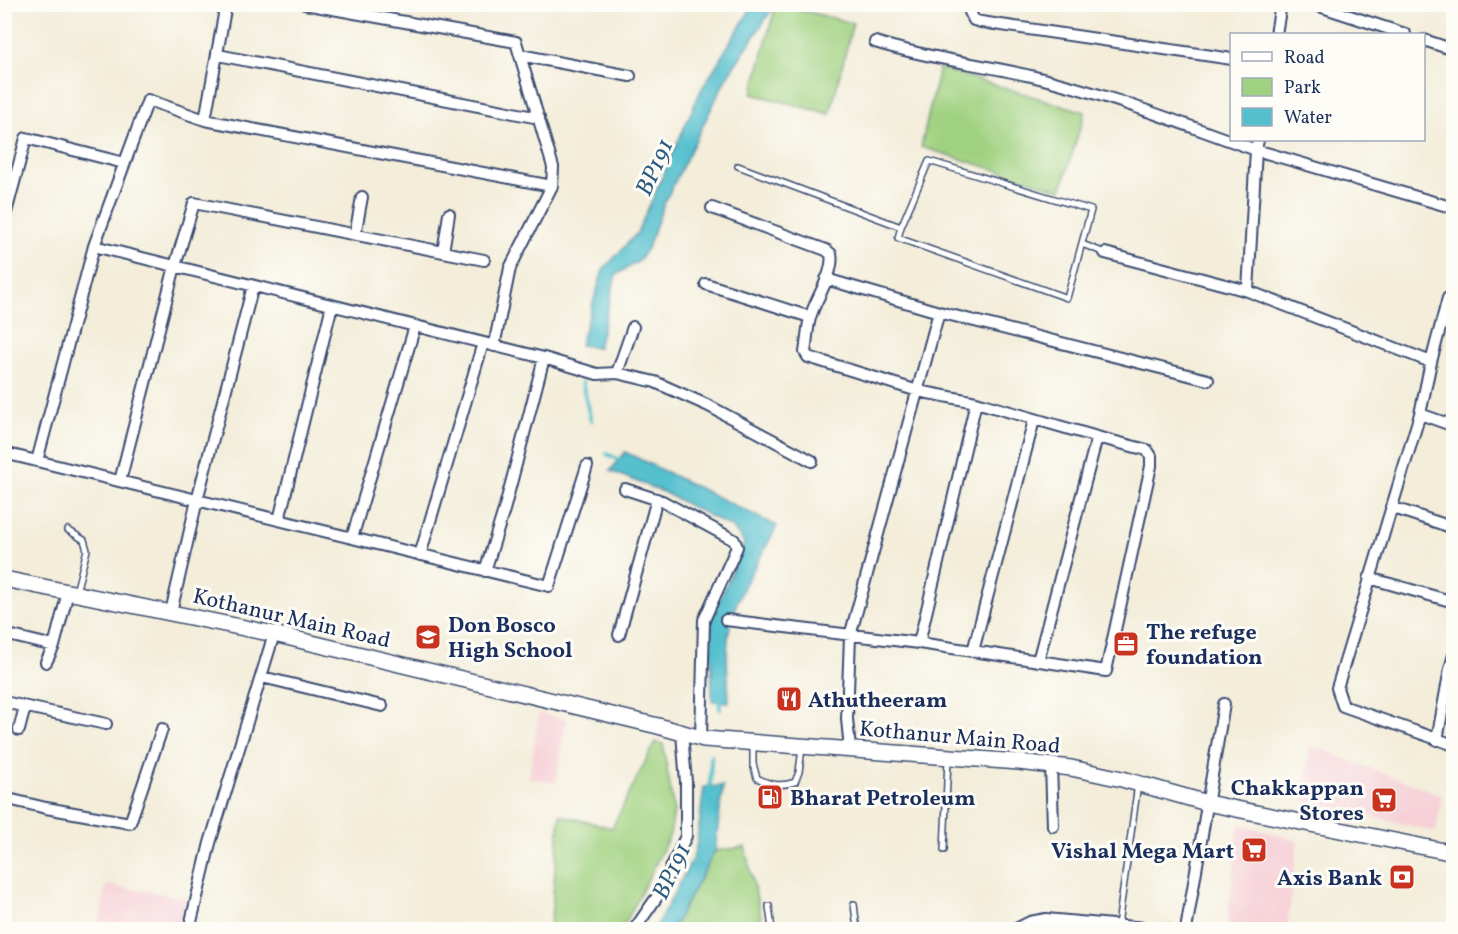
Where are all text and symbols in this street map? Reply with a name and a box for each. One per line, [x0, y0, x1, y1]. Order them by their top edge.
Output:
legend [1230, 33, 1425, 141]
text: Road [1284, 46, 1325, 71]
text: Park [1284, 76, 1321, 101]
text: Water [1284, 106, 1332, 131]
water label: BP191 [628, 134, 683, 202]
street label: Kothanur Main Road [190, 582, 393, 657]
place label: Don Bosco High School [448, 611, 573, 667]
place label: The refuge foundation [1146, 618, 1263, 674]
school or university icon: Don Bosco High School [413, 622, 443, 652]
office icon: The refuge foundation [1111, 629, 1141, 659]
restaurant icon: Athutheeram [774, 684, 804, 714]
place label: Athutheeram [808, 686, 947, 717]
street label: Kothanur Main Road [858, 714, 1062, 763]
place label: Chakkappan Stores [1231, 774, 1364, 830]
fuel station icon: Bharat Petroleum [755, 782, 785, 812]
place label: Bharat Petroleum [790, 784, 975, 815]
supermarket icon: Chakkappan Stores [1369, 785, 1399, 815]
supermarket icon: Vishal Mega Mart [1239, 835, 1269, 865]
place label: Vishal Mega Mart [1051, 837, 1234, 868]
water label: BP191 [645, 838, 701, 906]
bank icon: Axis Bank [1387, 862, 1417, 892]
place label: Axis Bank [1277, 864, 1382, 895]

